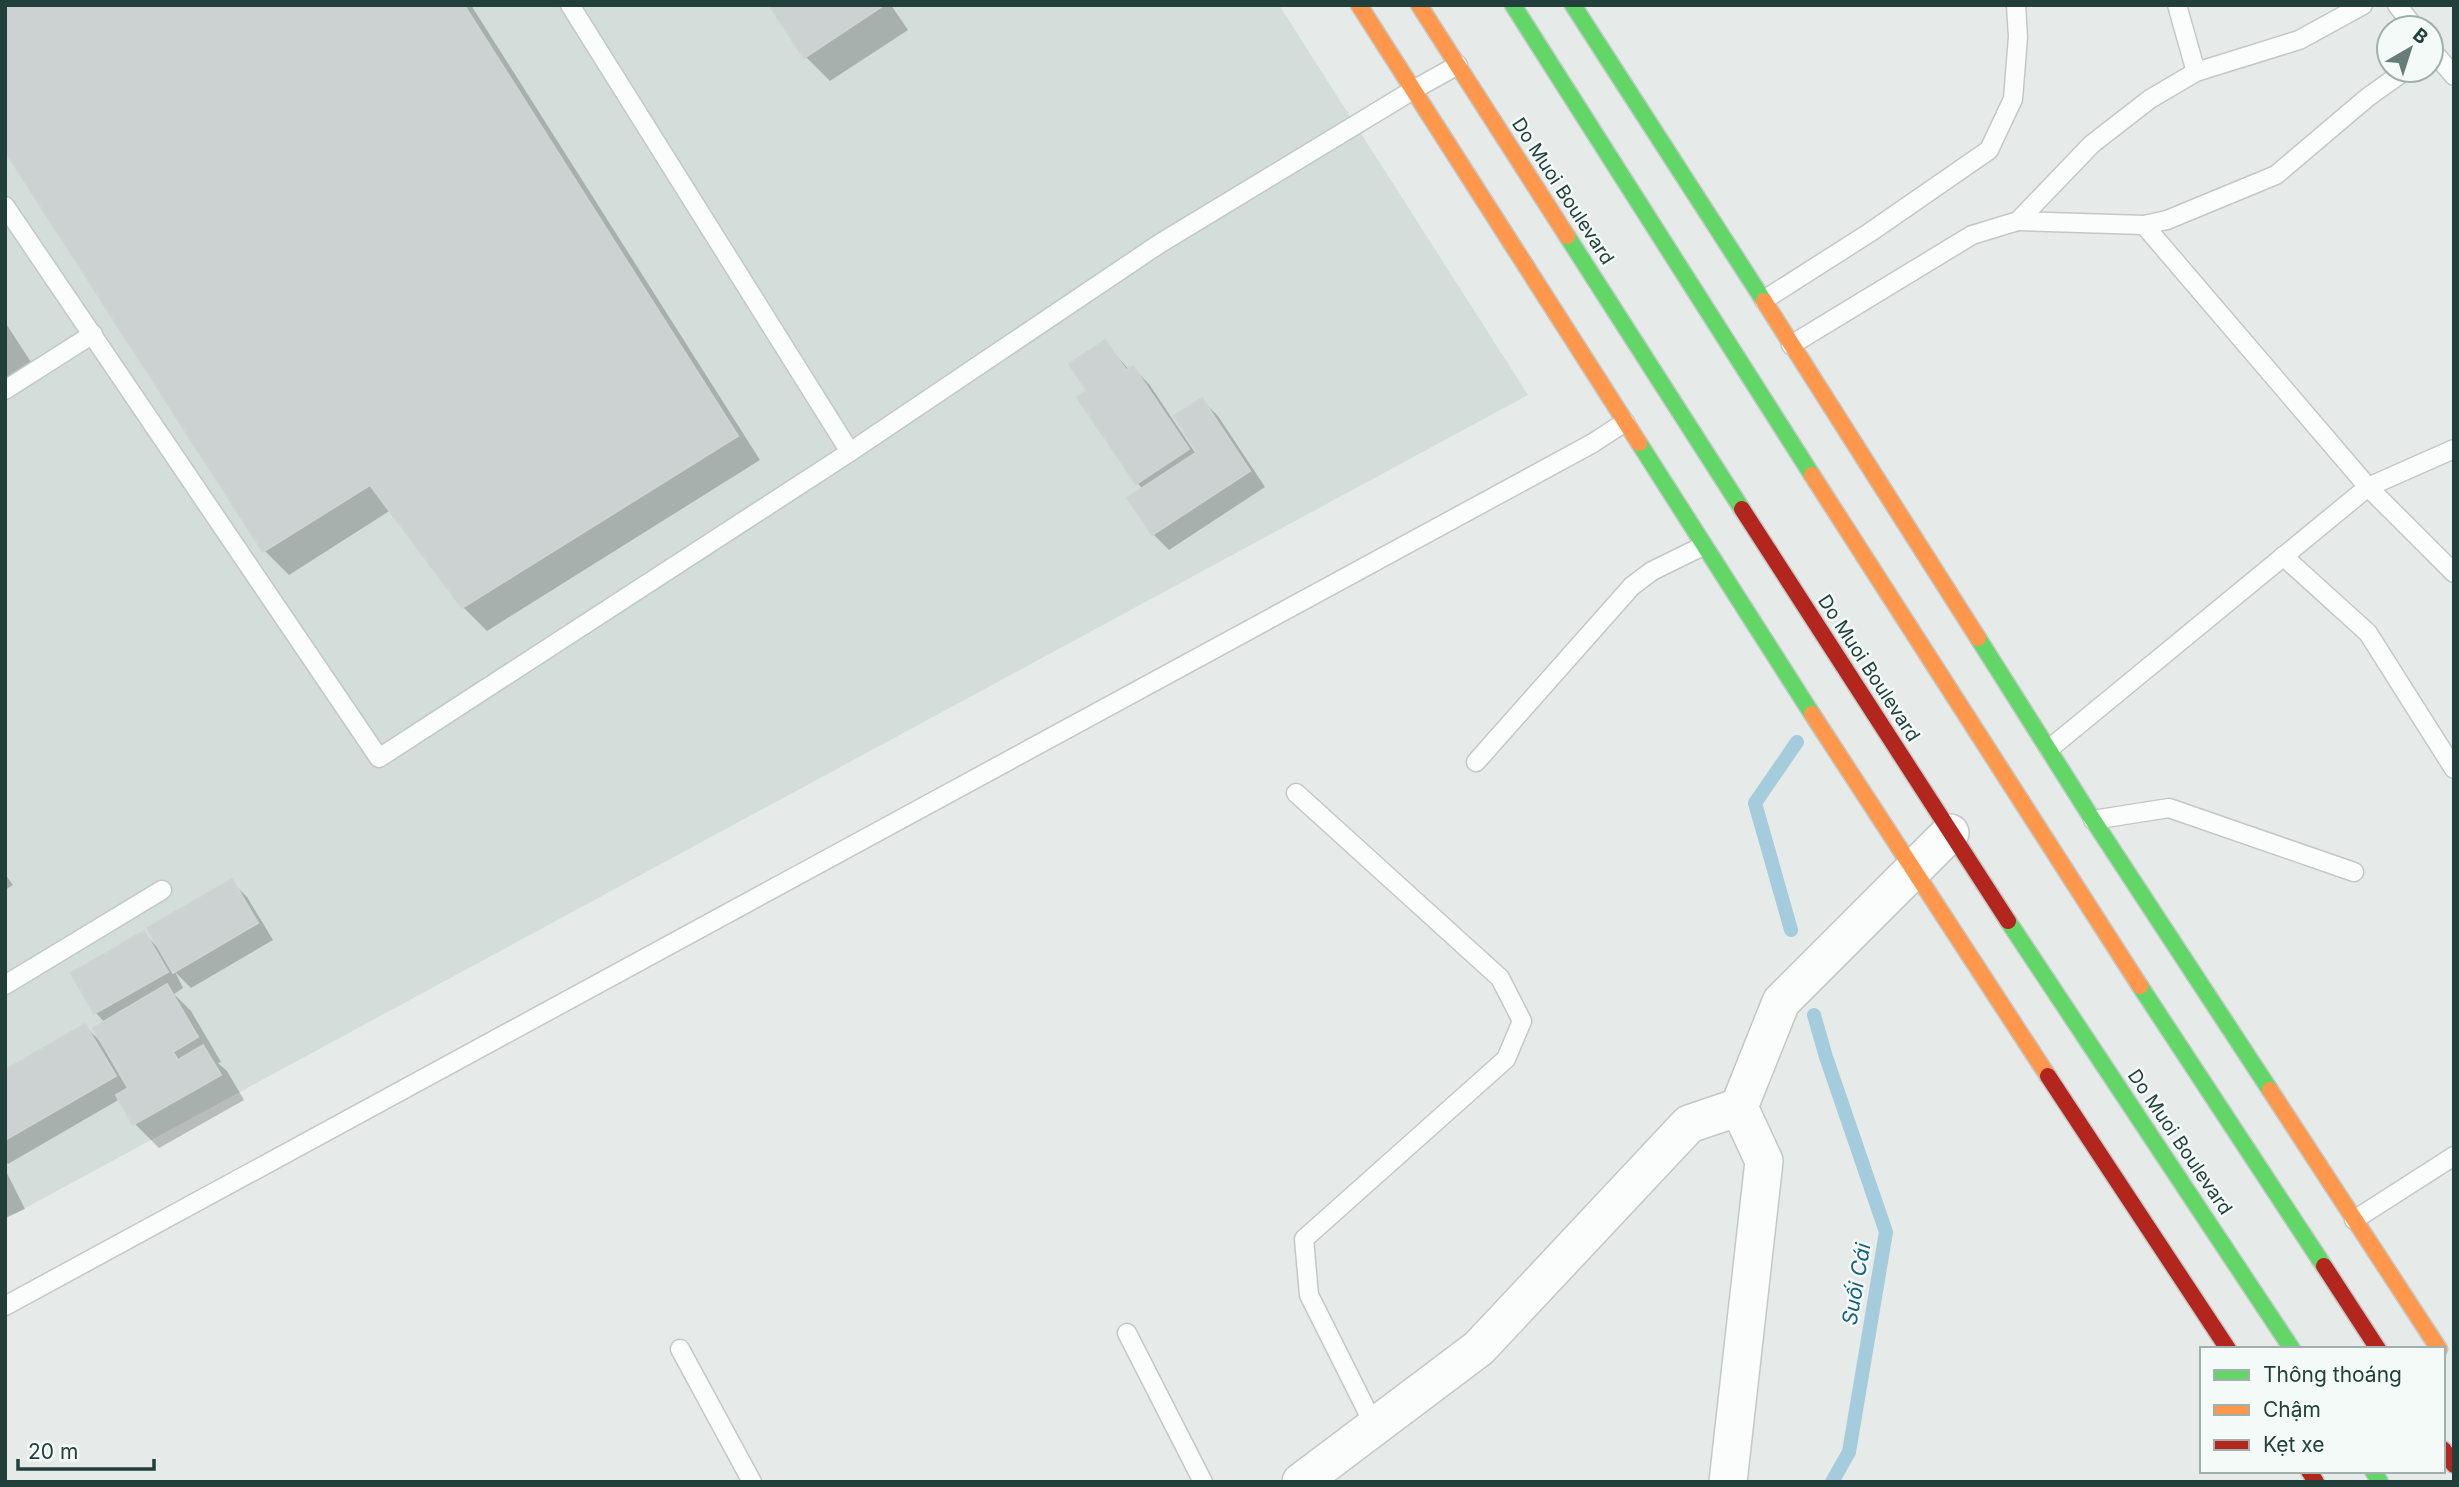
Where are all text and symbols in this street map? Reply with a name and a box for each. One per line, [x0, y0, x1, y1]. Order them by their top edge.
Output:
north arrow [2375, 14, 2445, 84]
text: B [2408, 23, 2433, 49]
street label: Do Muoi Boulevard [1507, 113, 1619, 269]
street label: Do Muoi Boulevard [1813, 590, 1925, 746]
street label: Do Muoi Boulevard [2123, 1065, 2237, 1219]
water label: Suối Cái [1836, 1240, 1876, 1327]
legend [2200, 1347, 2445, 1473]
text: Thông thoáng [2263, 1362, 2402, 1387]
text: Chậm [2263, 1397, 2321, 1422]
scale bar [18, 1428, 154, 1472]
text: Kẹt xe [2263, 1432, 2325, 1457]
text: 20 m [28, 1439, 78, 1464]

